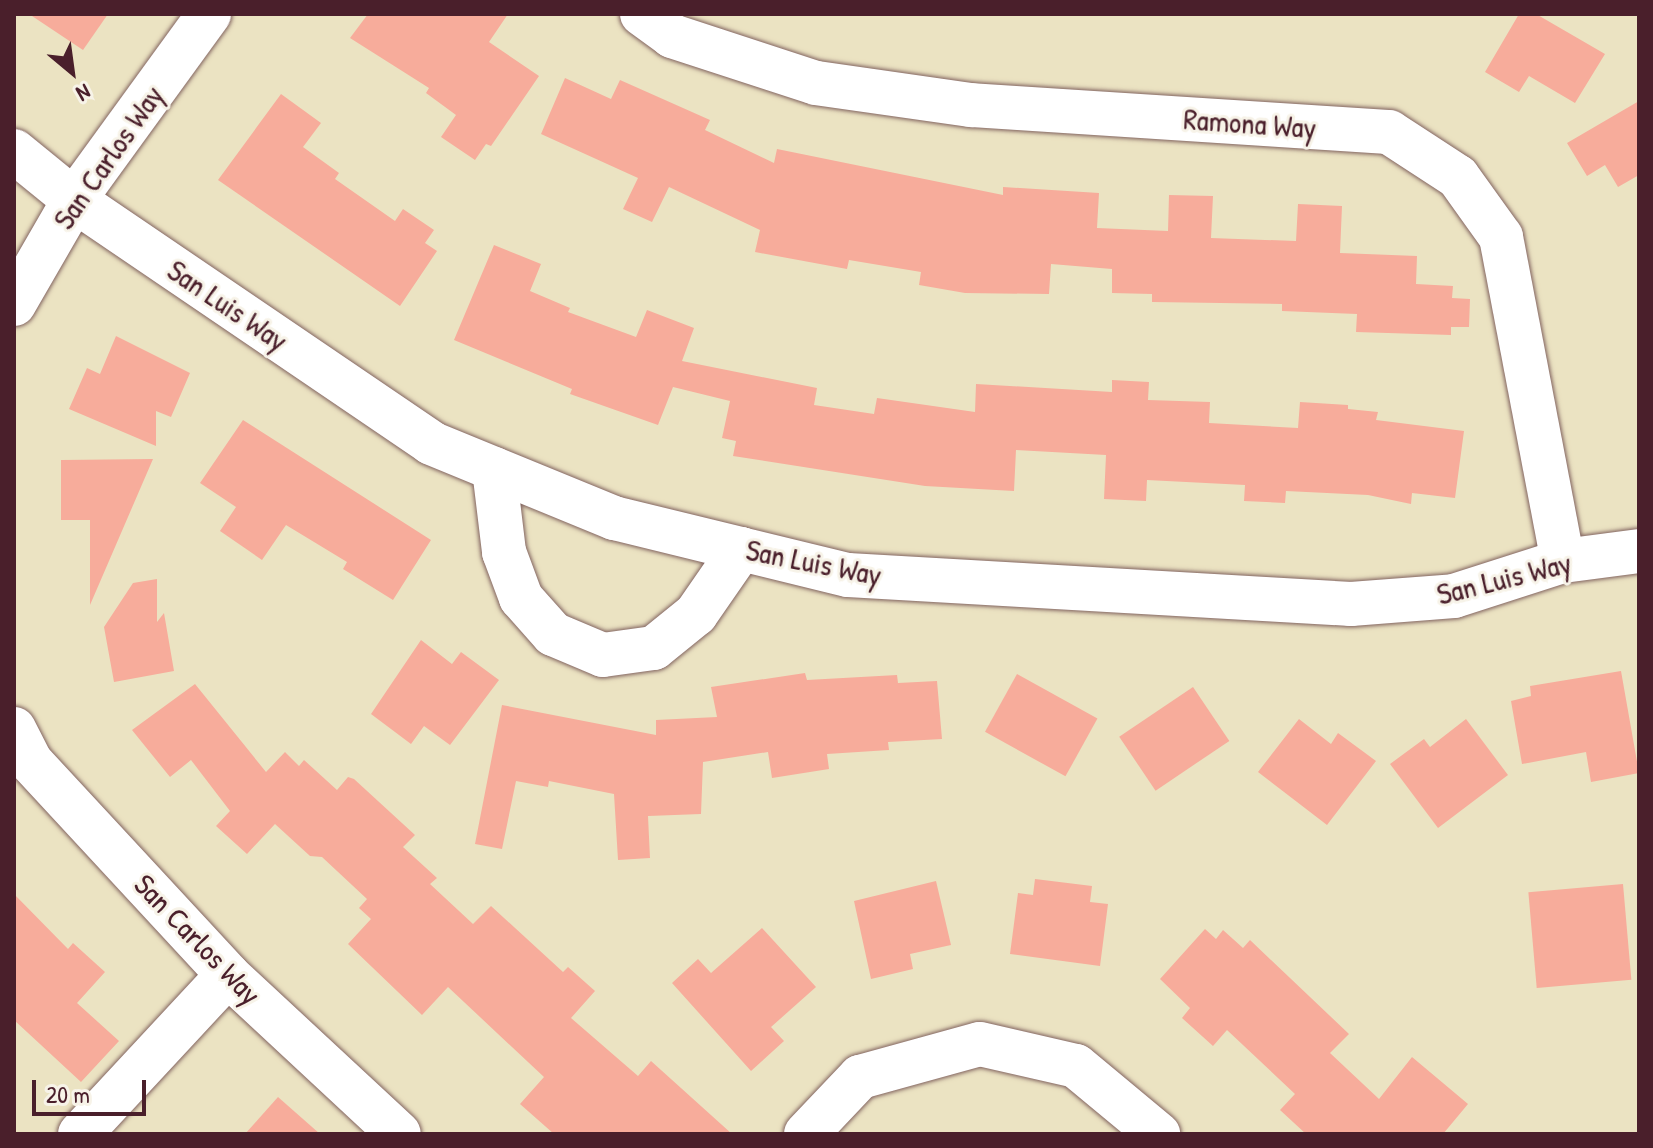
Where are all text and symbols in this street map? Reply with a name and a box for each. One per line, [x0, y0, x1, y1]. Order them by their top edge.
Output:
north arrow [32, 32, 112, 112]
text: N [71, 77, 96, 109]
street label: San Carlos Way [45, 78, 171, 236]
street label: Ramona Way [1182, 100, 1318, 146]
street label: San Luis Way [161, 252, 295, 358]
street label: San Luis Way [743, 531, 885, 593]
street label: San Luis Way [1433, 544, 1575, 612]
street label: San Carlos Way [127, 866, 269, 1012]
scale bar [36, 1064, 150, 1114]
text: 20 m [46, 1078, 90, 1110]

